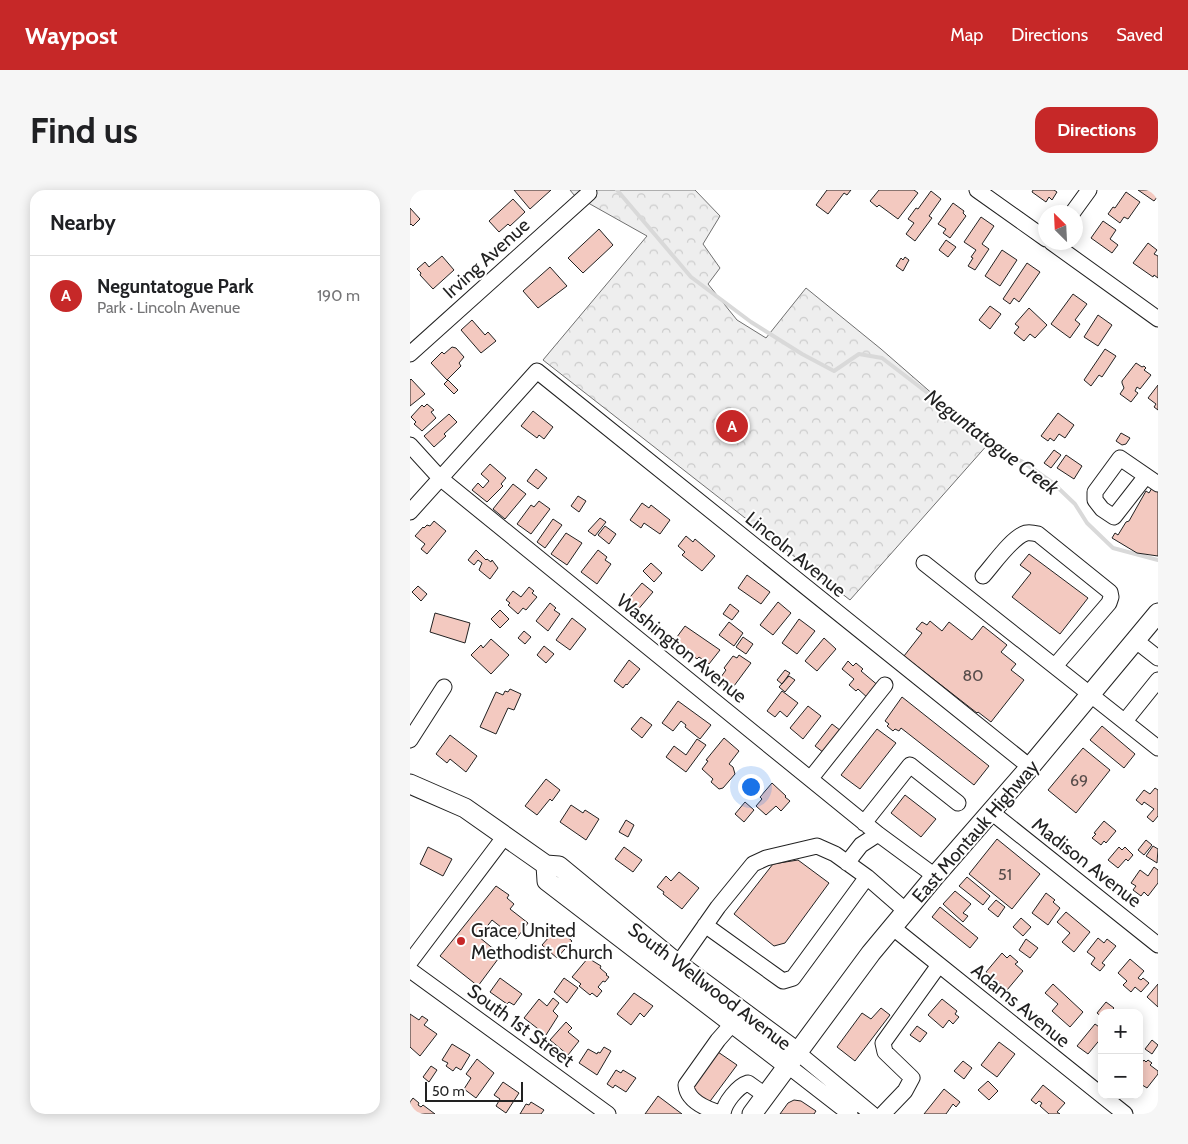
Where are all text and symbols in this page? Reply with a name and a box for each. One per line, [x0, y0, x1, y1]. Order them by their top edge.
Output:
text: Waypost [25, 21, 117, 50]
text: Map [950, 24, 983, 46]
text: Directions [1011, 24, 1088, 46]
text: Saved [1116, 24, 1163, 46]
button: Directions [1035, 107, 1158, 153]
text: Find us [30, 109, 138, 152]
north arrow [1038, 205, 1083, 250]
text: Nearby [50, 210, 116, 235]
street label: Irving Avenue [438, 213, 535, 303]
text: Neguntatogue Park [97, 275, 254, 298]
text: A [61, 286, 71, 305]
text: 190 m [317, 286, 360, 305]
text: Park · Lincoln Avenue [97, 298, 240, 317]
water label: Neguntatogue Creek [921, 384, 1065, 501]
pin: A [716, 407, 748, 445]
street label: Lincoln Avenue [741, 507, 851, 602]
street label: Washington Avenue [612, 589, 752, 708]
house number: 80 [963, 666, 983, 685]
street label: East Montauk Highway [907, 755, 1044, 907]
house number: 69 [1070, 771, 1088, 790]
your location [738, 774, 764, 800]
street label: Madison Avenue [1027, 813, 1146, 912]
house number: 51 [998, 865, 1012, 884]
street label: South Wellwood Avenue [624, 918, 796, 1055]
place label: Grace United Methodist Church [471, 919, 613, 964]
marker: Grace United Methodist Church [455, 935, 467, 947]
street label: Adams Avenue [967, 959, 1075, 1052]
street label: South 1st Street [463, 979, 579, 1072]
map controls [1098, 1009, 1143, 1099]
button: + [1098, 1009, 1143, 1054]
button: − [1098, 1054, 1143, 1099]
scale bar [425, 1079, 522, 1102]
text: 50 m [432, 1082, 465, 1100]

